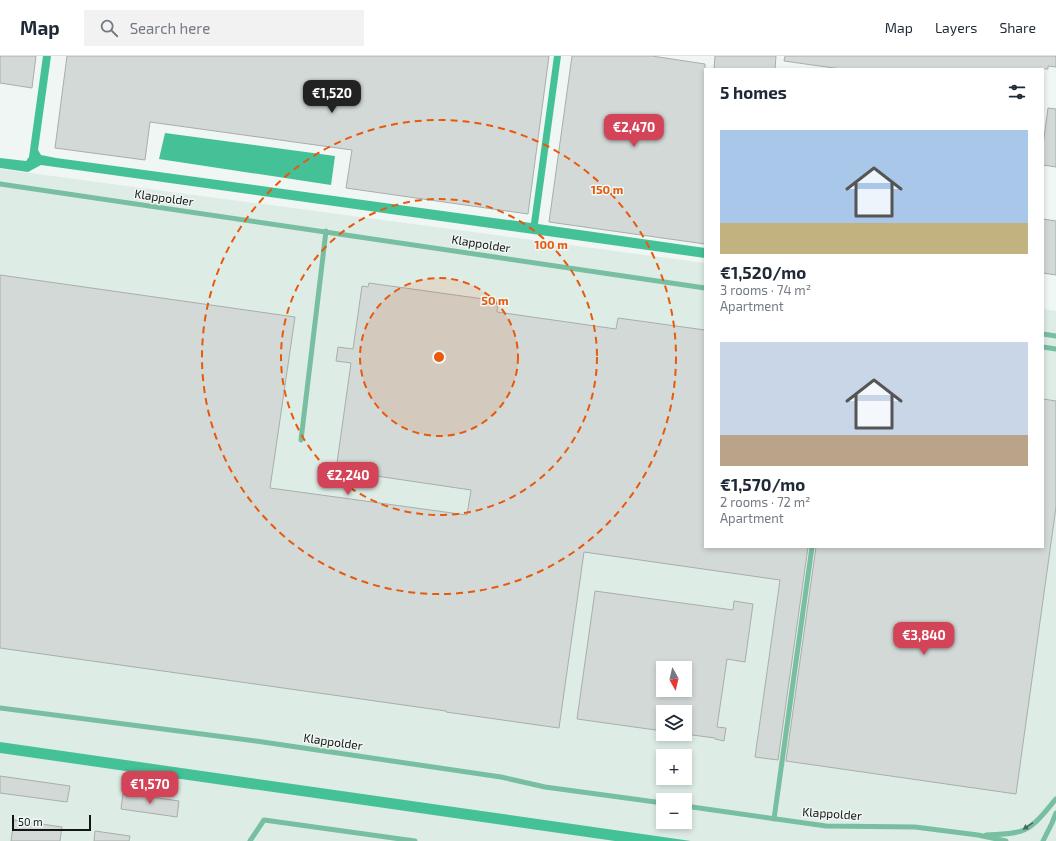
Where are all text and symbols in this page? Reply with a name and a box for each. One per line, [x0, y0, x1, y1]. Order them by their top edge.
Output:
search box [84, 10, 364, 46]
text: Map [20, 16, 60, 39]
icon: search [98, 17, 120, 39]
text: Search here [130, 19, 210, 37]
text: Map [885, 19, 913, 36]
text: Layers [935, 19, 977, 36]
text: Share [999, 19, 1036, 36]
pin: €1,520 [299, 80, 365, 114]
icon: filters [1006, 81, 1028, 103]
text: 5 homes [720, 82, 787, 102]
text: €1,520 [312, 85, 352, 101]
pin: €2,470 [601, 114, 667, 148]
text: €2,470 [613, 119, 655, 135]
icon: home [838, 156, 910, 228]
text: 150 m [591, 182, 623, 196]
street label: Klappolder [134, 186, 195, 208]
street label: Klappolder [451, 231, 512, 255]
text: 100 m [534, 237, 568, 251]
text: €1,520/mo [720, 262, 806, 282]
text: 3 rooms · 74 m² [720, 282, 811, 298]
text: 50 m [481, 293, 509, 307]
text: Apartment [720, 298, 784, 314]
centre of rings [432, 350, 446, 364]
icon: home [838, 368, 910, 440]
pin: €2,240 [315, 462, 381, 496]
text: €2,240 [326, 467, 370, 483]
text: €1,570/mo [720, 474, 805, 494]
text: 2 rooms · 72 m² [720, 494, 811, 510]
text: Apartment [720, 510, 784, 526]
pin: €3,840 [891, 622, 957, 656]
text: €3,840 [902, 627, 946, 643]
north arrow [656, 661, 692, 697]
map controls [656, 661, 692, 829]
button: layers [656, 705, 692, 741]
street label: Klappolder [303, 730, 364, 752]
button: + [656, 749, 692, 785]
pin: €1,570 [117, 771, 183, 805]
text: €1,570 [130, 776, 170, 792]
button: − [656, 793, 692, 829]
street label: Klappolder [802, 804, 863, 822]
scale bar [12, 813, 91, 832]
text: 50 m [18, 815, 43, 828]
one-way arrow [1023, 822, 1034, 830]

